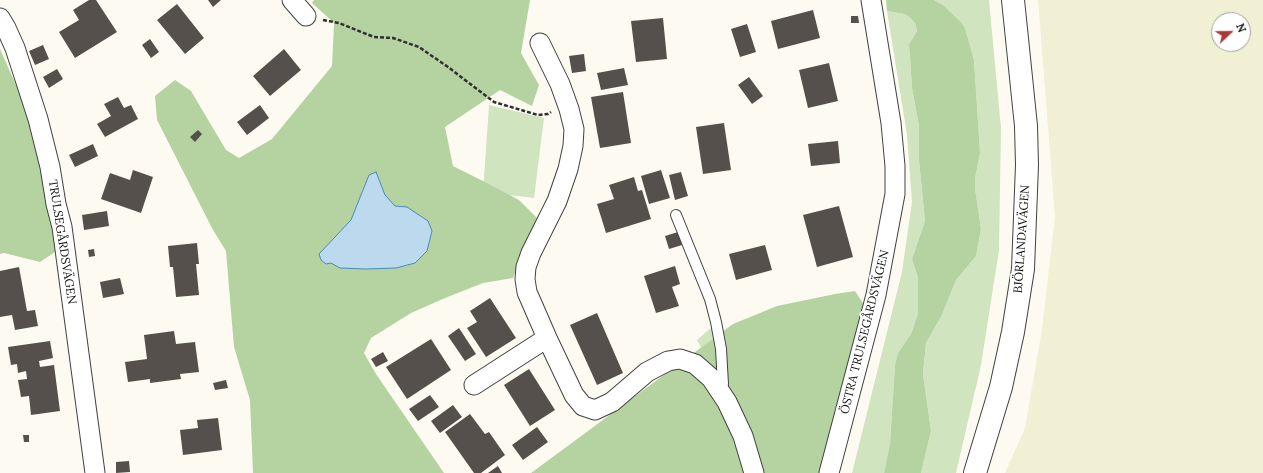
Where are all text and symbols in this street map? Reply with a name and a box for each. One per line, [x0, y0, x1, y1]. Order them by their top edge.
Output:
north arrow [1211, 12, 1251, 52]
text: N [1233, 21, 1249, 34]
street label: TRULSEGÅRDSVÄGEN [45, 179, 79, 305]
street label: BJÖRLANDAVÄGEN [1011, 184, 1033, 294]
street label: ÖSTRA TRULSEGÅRDSVÄGEN [838, 248, 892, 416]

